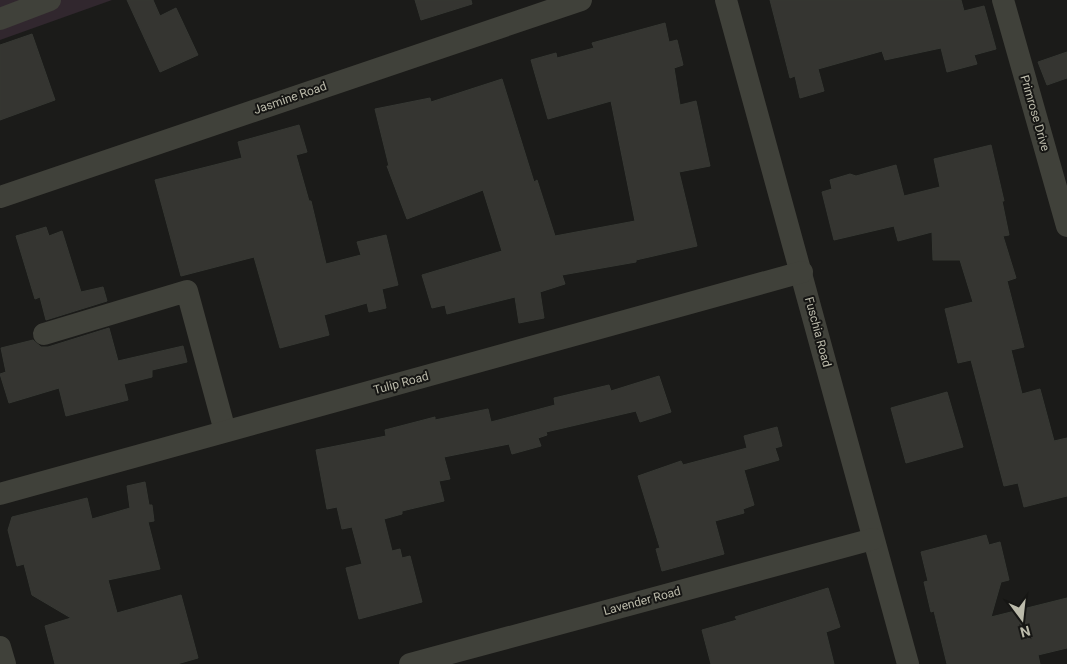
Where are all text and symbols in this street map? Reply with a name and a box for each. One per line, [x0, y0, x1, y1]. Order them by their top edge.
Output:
street label: Primrose Drive [1017, 73, 1053, 153]
street label: Jasmine Road [252, 79, 328, 117]
street label: Fuschia Road [802, 295, 834, 369]
street label: Tulip Road [372, 369, 430, 397]
street label: Lavender Road [602, 584, 682, 618]
north arrow [997, 594, 1047, 644]
text: N [1019, 623, 1032, 641]

